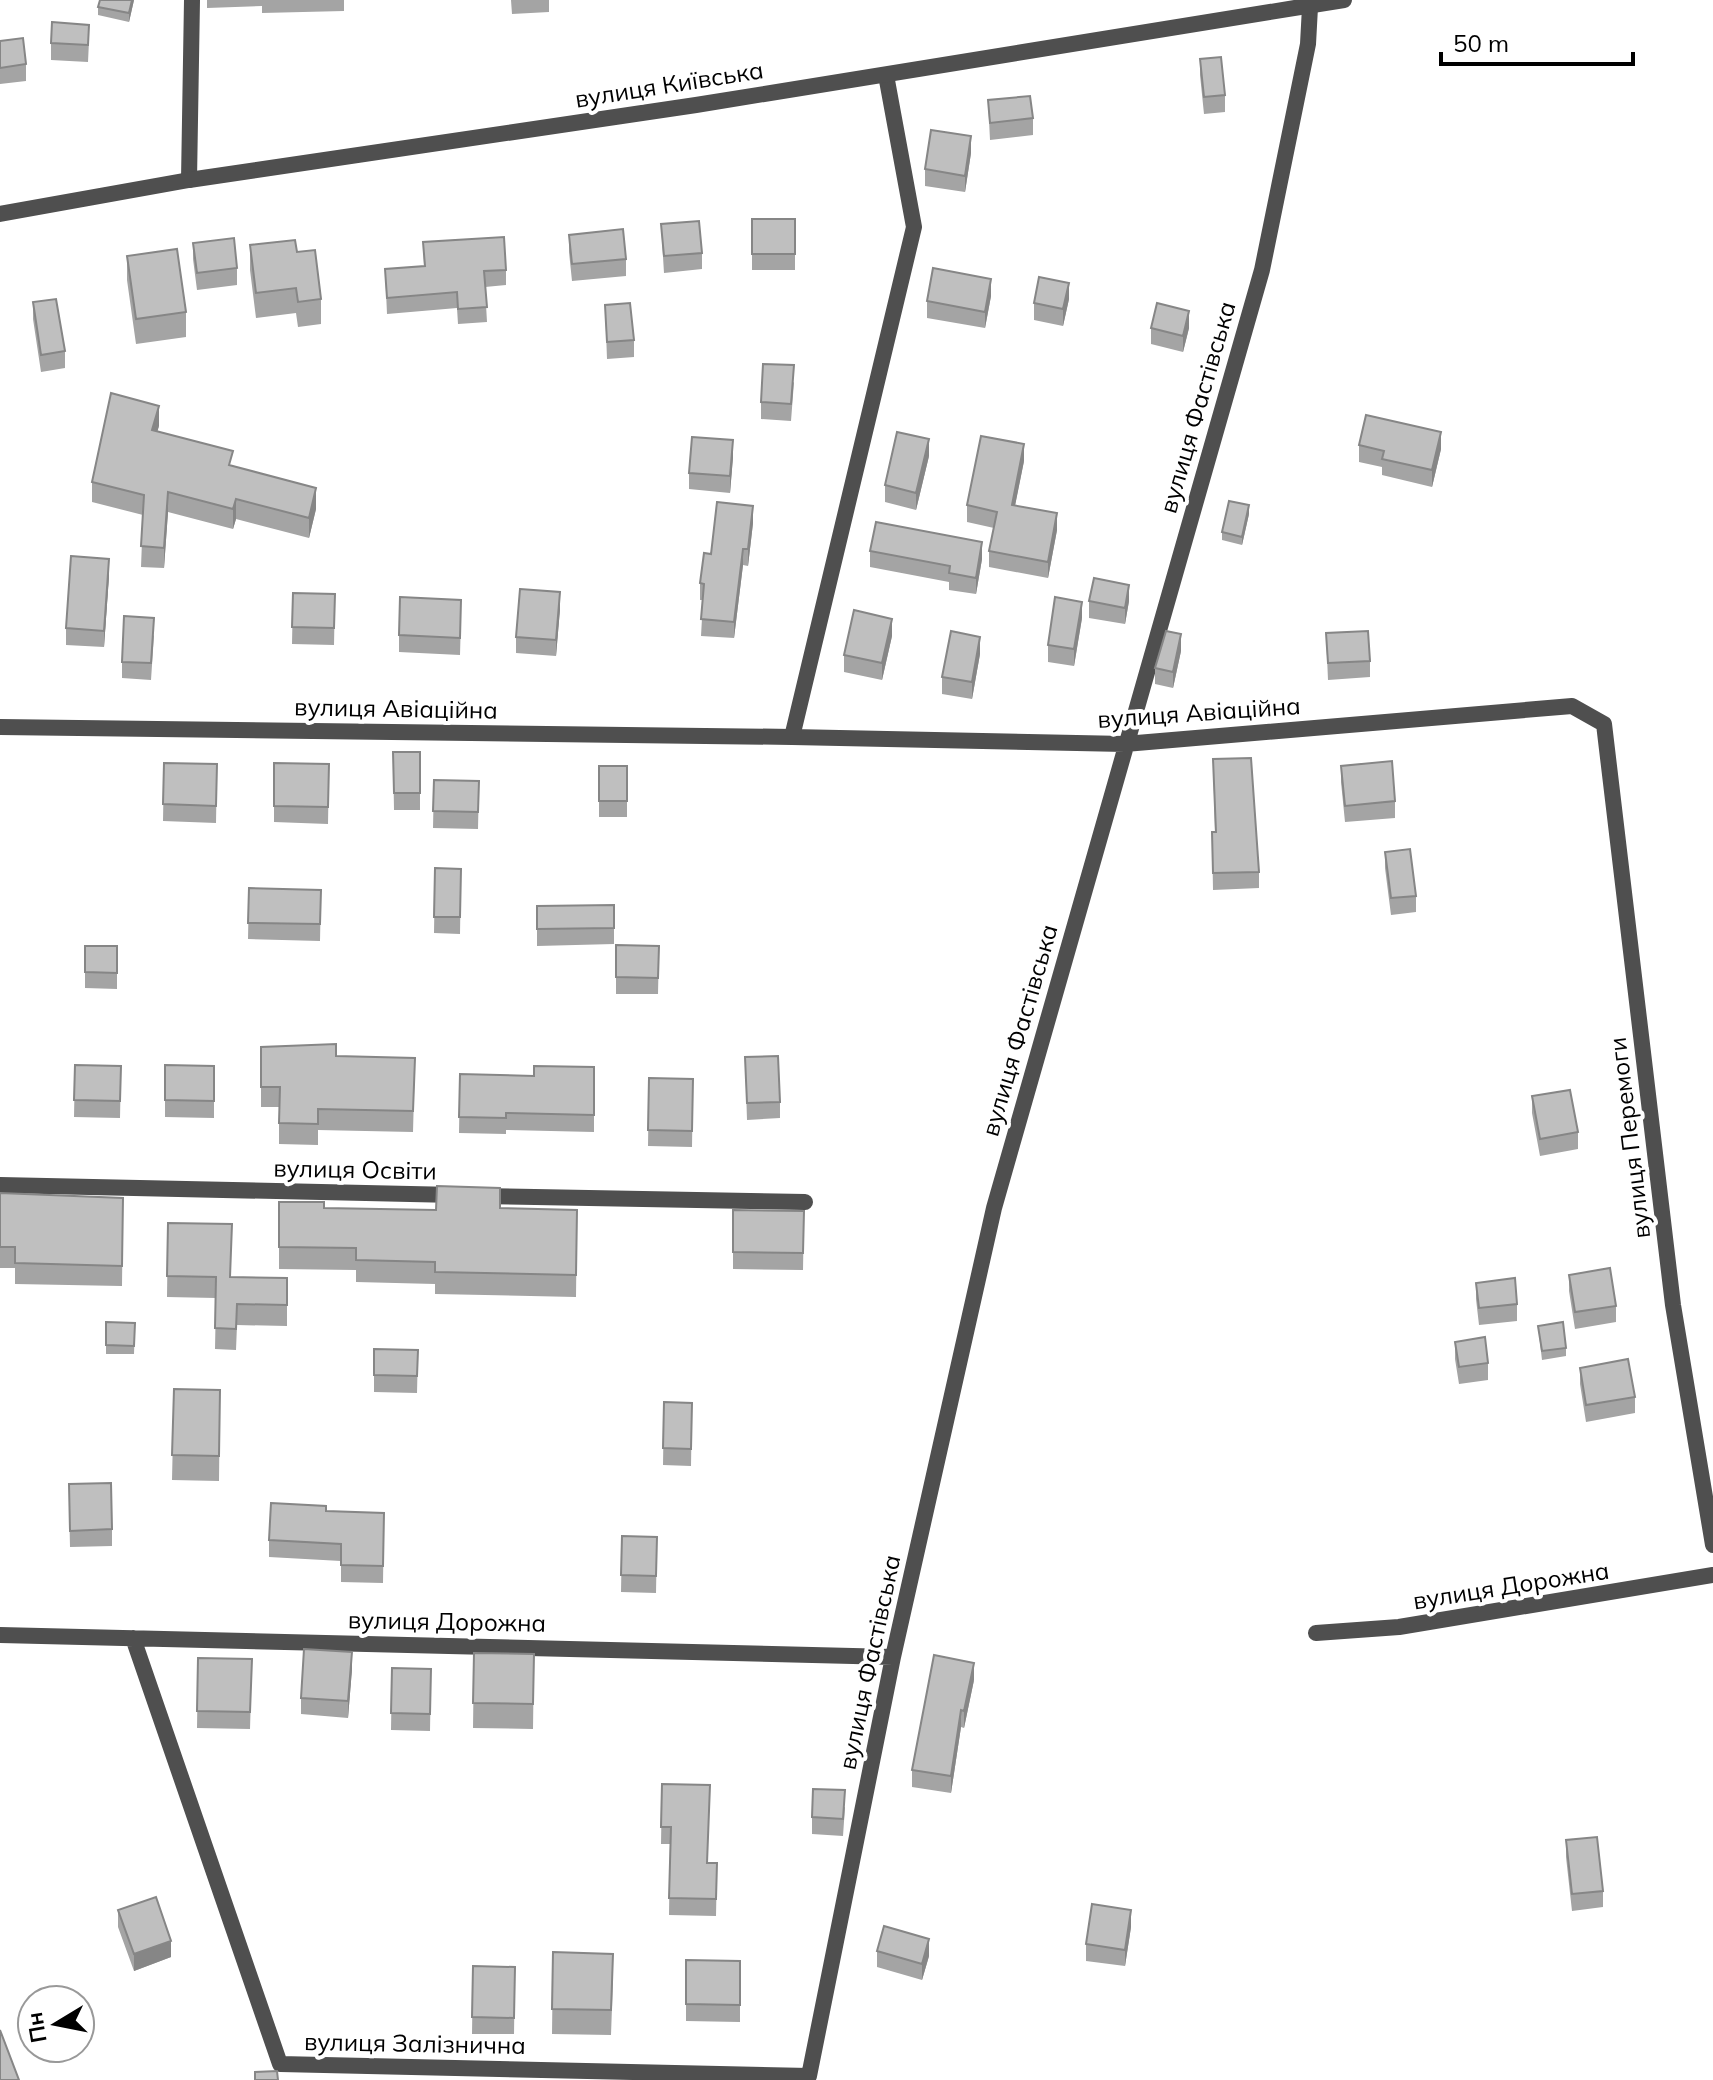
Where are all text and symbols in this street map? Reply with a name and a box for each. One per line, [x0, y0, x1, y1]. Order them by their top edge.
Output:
scale bar [1441, 16, 1633, 66]
text: 50 m [1453, 28, 1509, 58]
street label: вулиця Київська [573, 54, 765, 114]
street label: вулиця Фастівська [1152, 298, 1242, 516]
street label: вулиця Авіаційна [1096, 690, 1302, 734]
street label: вулиця Авіаційна [294, 691, 498, 725]
street label: вулиця Фастівська [974, 921, 1064, 1139]
street label: вулиця Перемоги [1602, 1036, 1656, 1240]
street label: вулиця Освіти [273, 1153, 437, 1185]
street label: вулиця Фастівська [832, 1552, 906, 1772]
street label: вулиця Дорожна [1411, 1555, 1611, 1615]
street label: вулиця Дорожна [348, 1604, 546, 1638]
north arrow [16, 1984, 96, 2064]
text: Пн [20, 2010, 53, 2045]
street label: вулиця Залізнична [304, 2026, 526, 2060]

